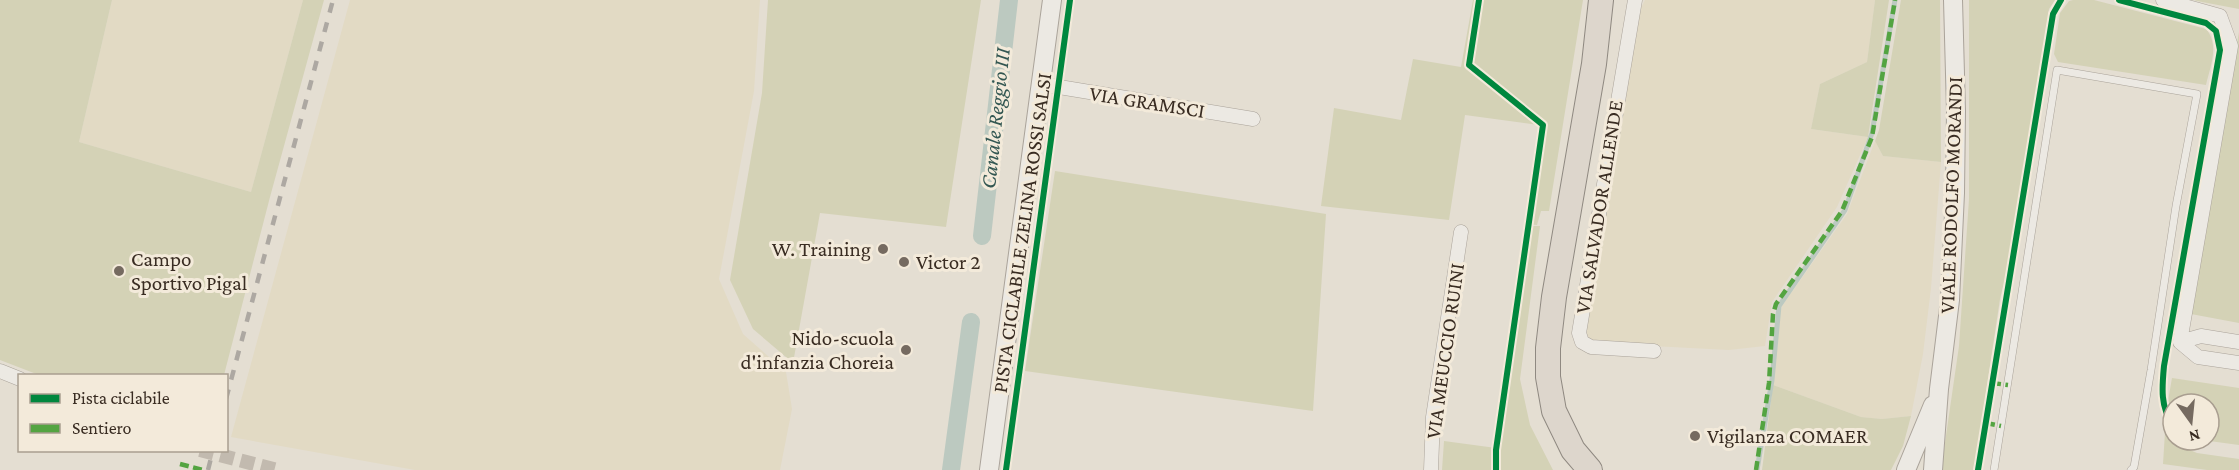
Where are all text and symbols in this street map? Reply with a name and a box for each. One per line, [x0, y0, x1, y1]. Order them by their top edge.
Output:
water label: Canale Reggio III [975, 45, 1015, 190]
street label: PISTA CICLABILE ZELINA ROSSI SALSI [988, 71, 1056, 395]
street label: VIALE RODOLFO MORANDI [1935, 76, 1967, 314]
street label: VIA GRAMSCI [1088, 81, 1206, 123]
street label: VIA SALVADOR ALLENDE [1570, 99, 1628, 315]
place label: W. Training [772, 237, 871, 261]
marker: W. Training [876, 242, 890, 256]
place label: Campo Sportivo Pigal [131, 247, 247, 295]
place label: Victor 2 [916, 250, 981, 274]
marker: Victor 2 [897, 255, 911, 269]
street label: VIA MEUCCIO RUINI [1421, 262, 1469, 440]
marker: Campo Sportivo Pigal [112, 264, 126, 278]
place label: Nido-scuola d'infanzia Choreia [741, 326, 894, 374]
marker: Nido-scuola d'infanzia Choreia [899, 343, 913, 357]
legend [18, 374, 228, 452]
text: Pista ciclabile [72, 388, 170, 408]
north arrow [2161, 392, 2221, 452]
text: Sentiero [72, 418, 132, 438]
place label: Vigilanza COMAER [1707, 424, 1868, 448]
text: N [2187, 426, 2202, 446]
marker: Vigilanza COMAER [1688, 429, 1702, 443]

